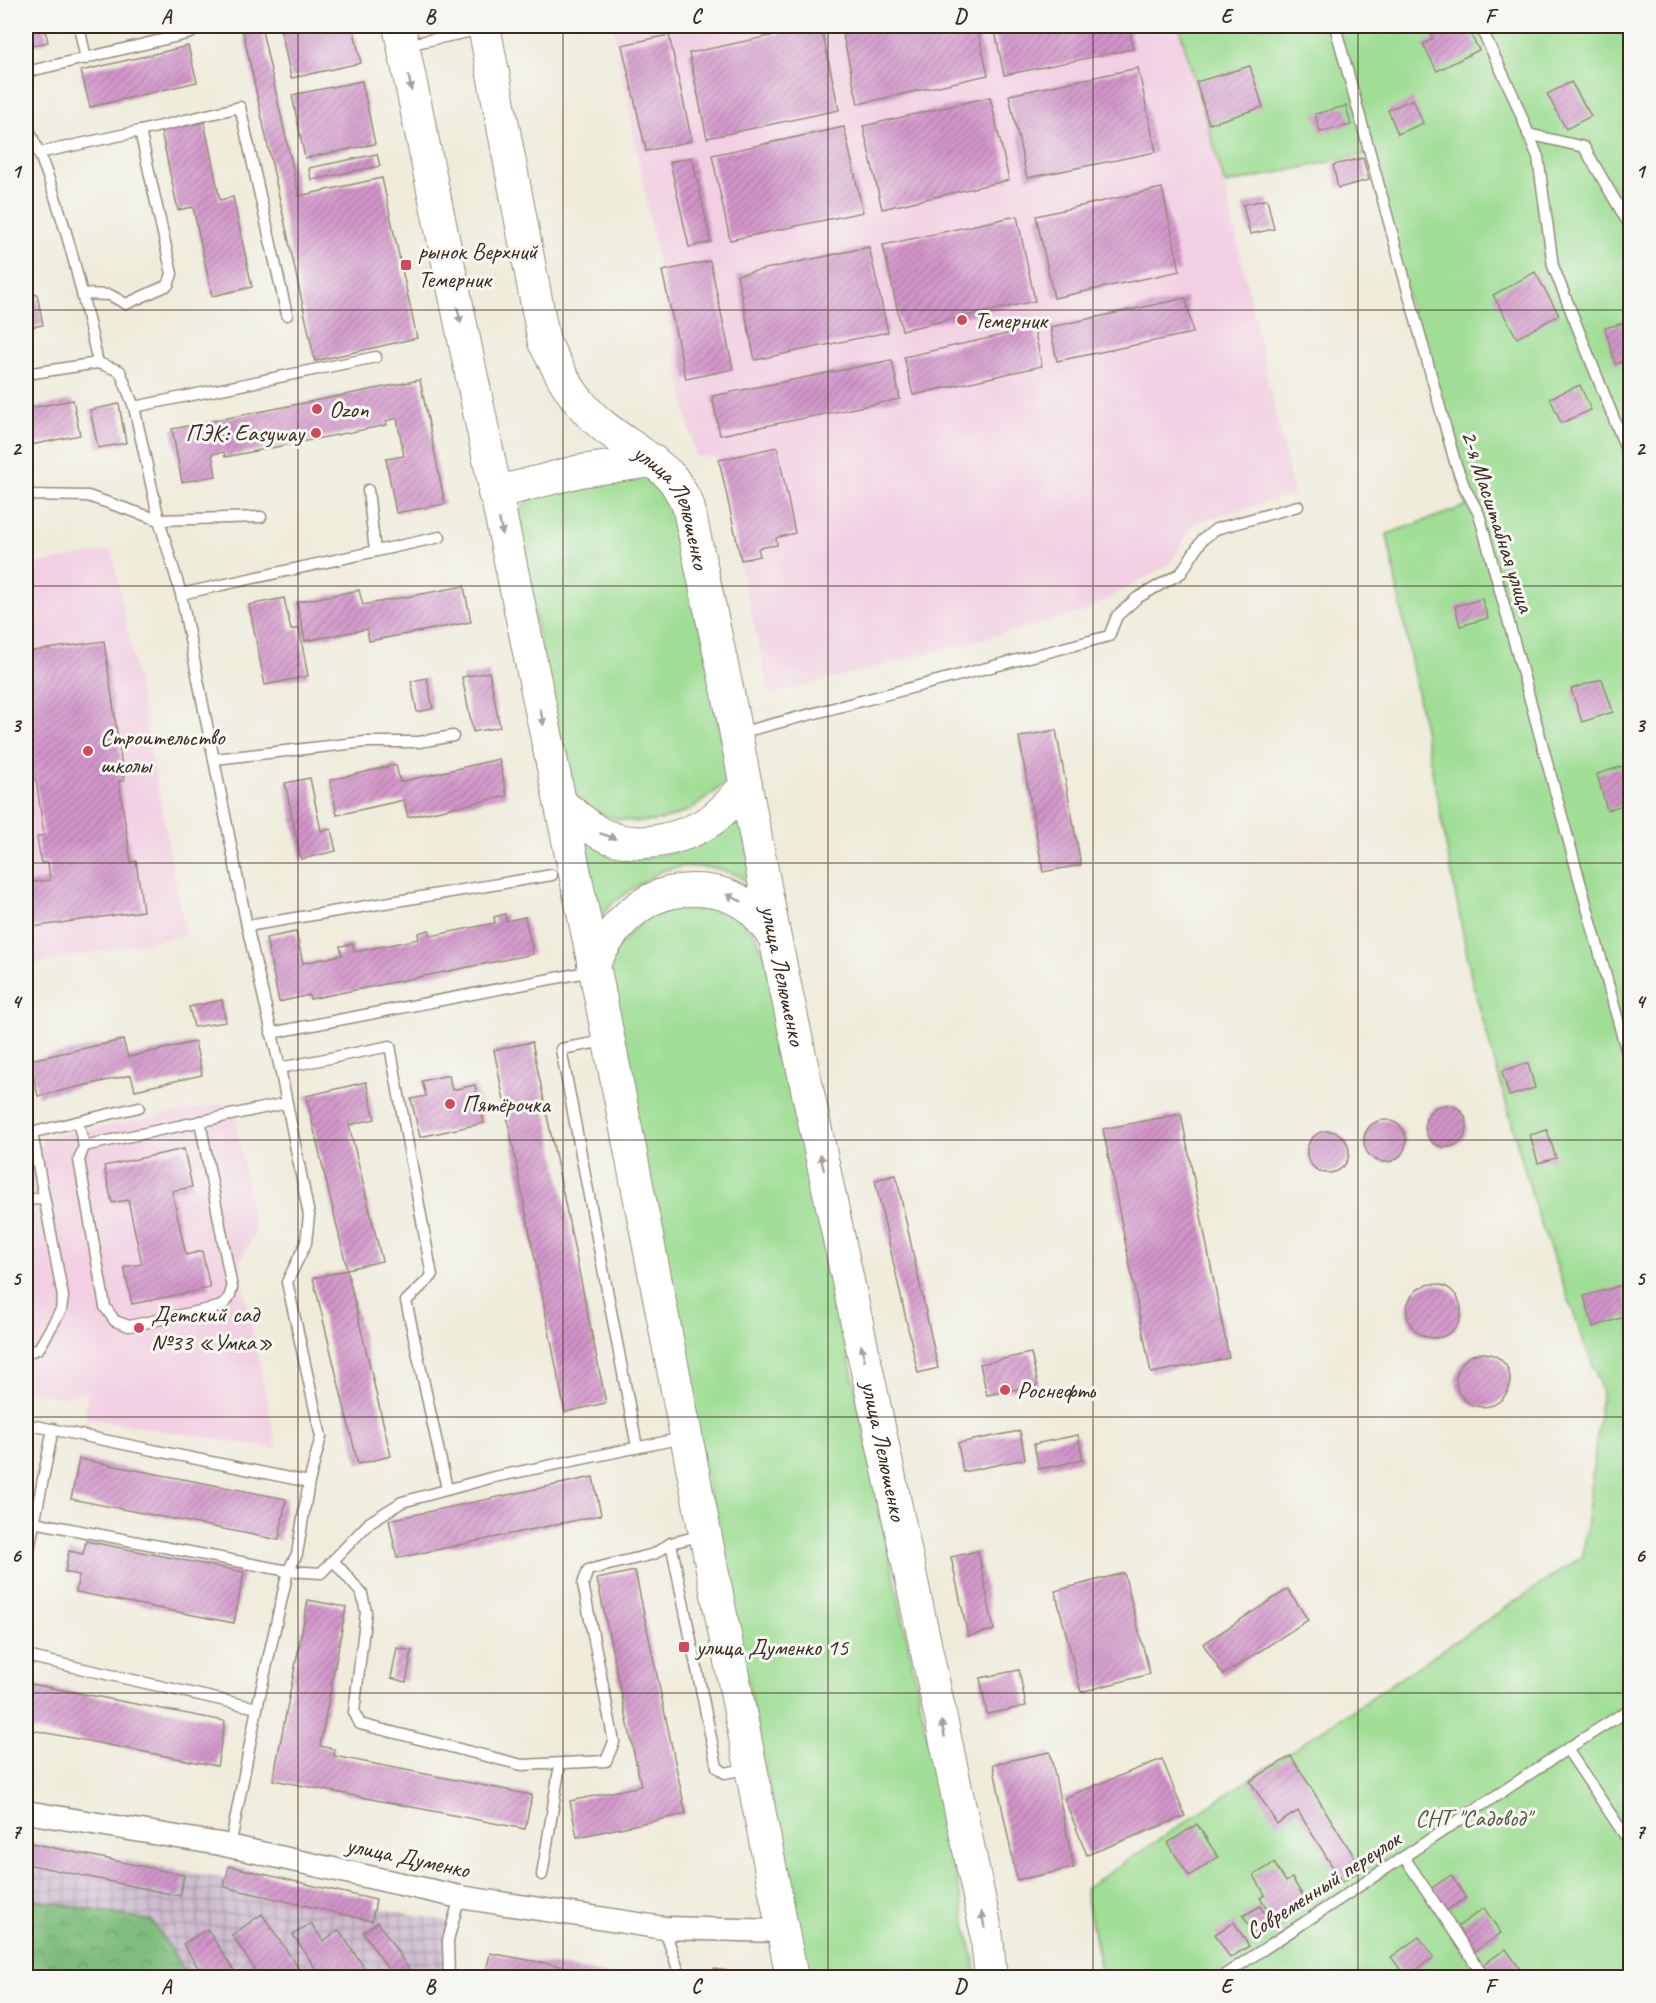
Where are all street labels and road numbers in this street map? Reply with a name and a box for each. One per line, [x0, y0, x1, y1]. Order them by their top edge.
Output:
street label: 2-я Масштабная улица [1454, 426, 1542, 617]
street label: улица Лелюшенко [626, 436, 717, 573]
street label: улица Лелюшенко [754, 901, 813, 1050]
street label: улица Лелюшенко [854, 1376, 914, 1525]
street label: Современный переулок [1240, 1823, 1408, 1946]
street label: улица Думенко [342, 1829, 474, 1885]

